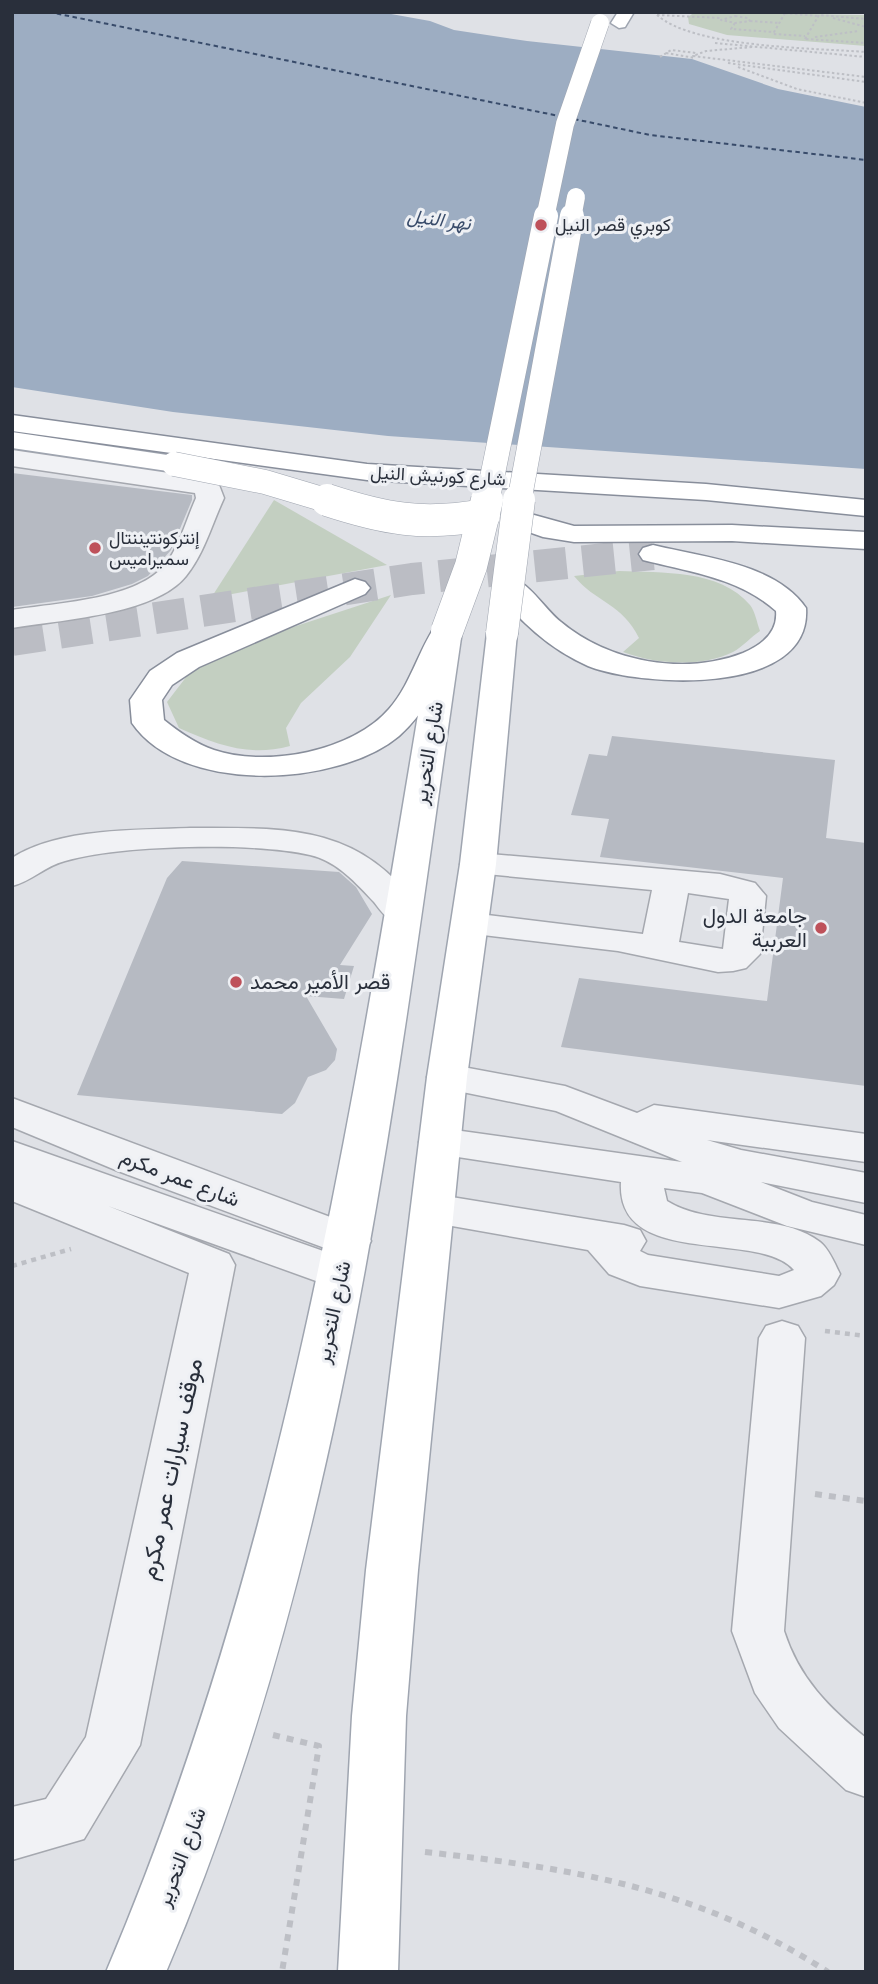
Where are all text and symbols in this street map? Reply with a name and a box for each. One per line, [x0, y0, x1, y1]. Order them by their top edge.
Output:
water label: نهر النيل [406, 203, 474, 235]
place label: كوبري قصر النيل [555, 213, 671, 240]
marker: كوبري قصر النيل [533, 217, 549, 233]
street label: شارع كورنيش النيل [370, 460, 506, 492]
place label: إنتركونتيننتال سميراميس [109, 526, 199, 570]
marker: إنتركونتيننتال سميراميس [87, 540, 103, 556]
street label: شارع التحرير [406, 699, 450, 808]
place label: جامعة الدول العربية [703, 902, 807, 953]
marker: جامعة الدول العربية [813, 920, 829, 936]
place label: قصر الأمير محمد [250, 968, 390, 995]
marker: قصر الأمير محمد [228, 974, 244, 990]
street label: شارع عمر مكرم [116, 1142, 244, 1214]
street label: شارع التحرير [308, 1258, 358, 1367]
street label: موقف سيارات عمر مكرم [132, 1355, 210, 1583]
street label: شارع التحرير [149, 1803, 213, 1912]

